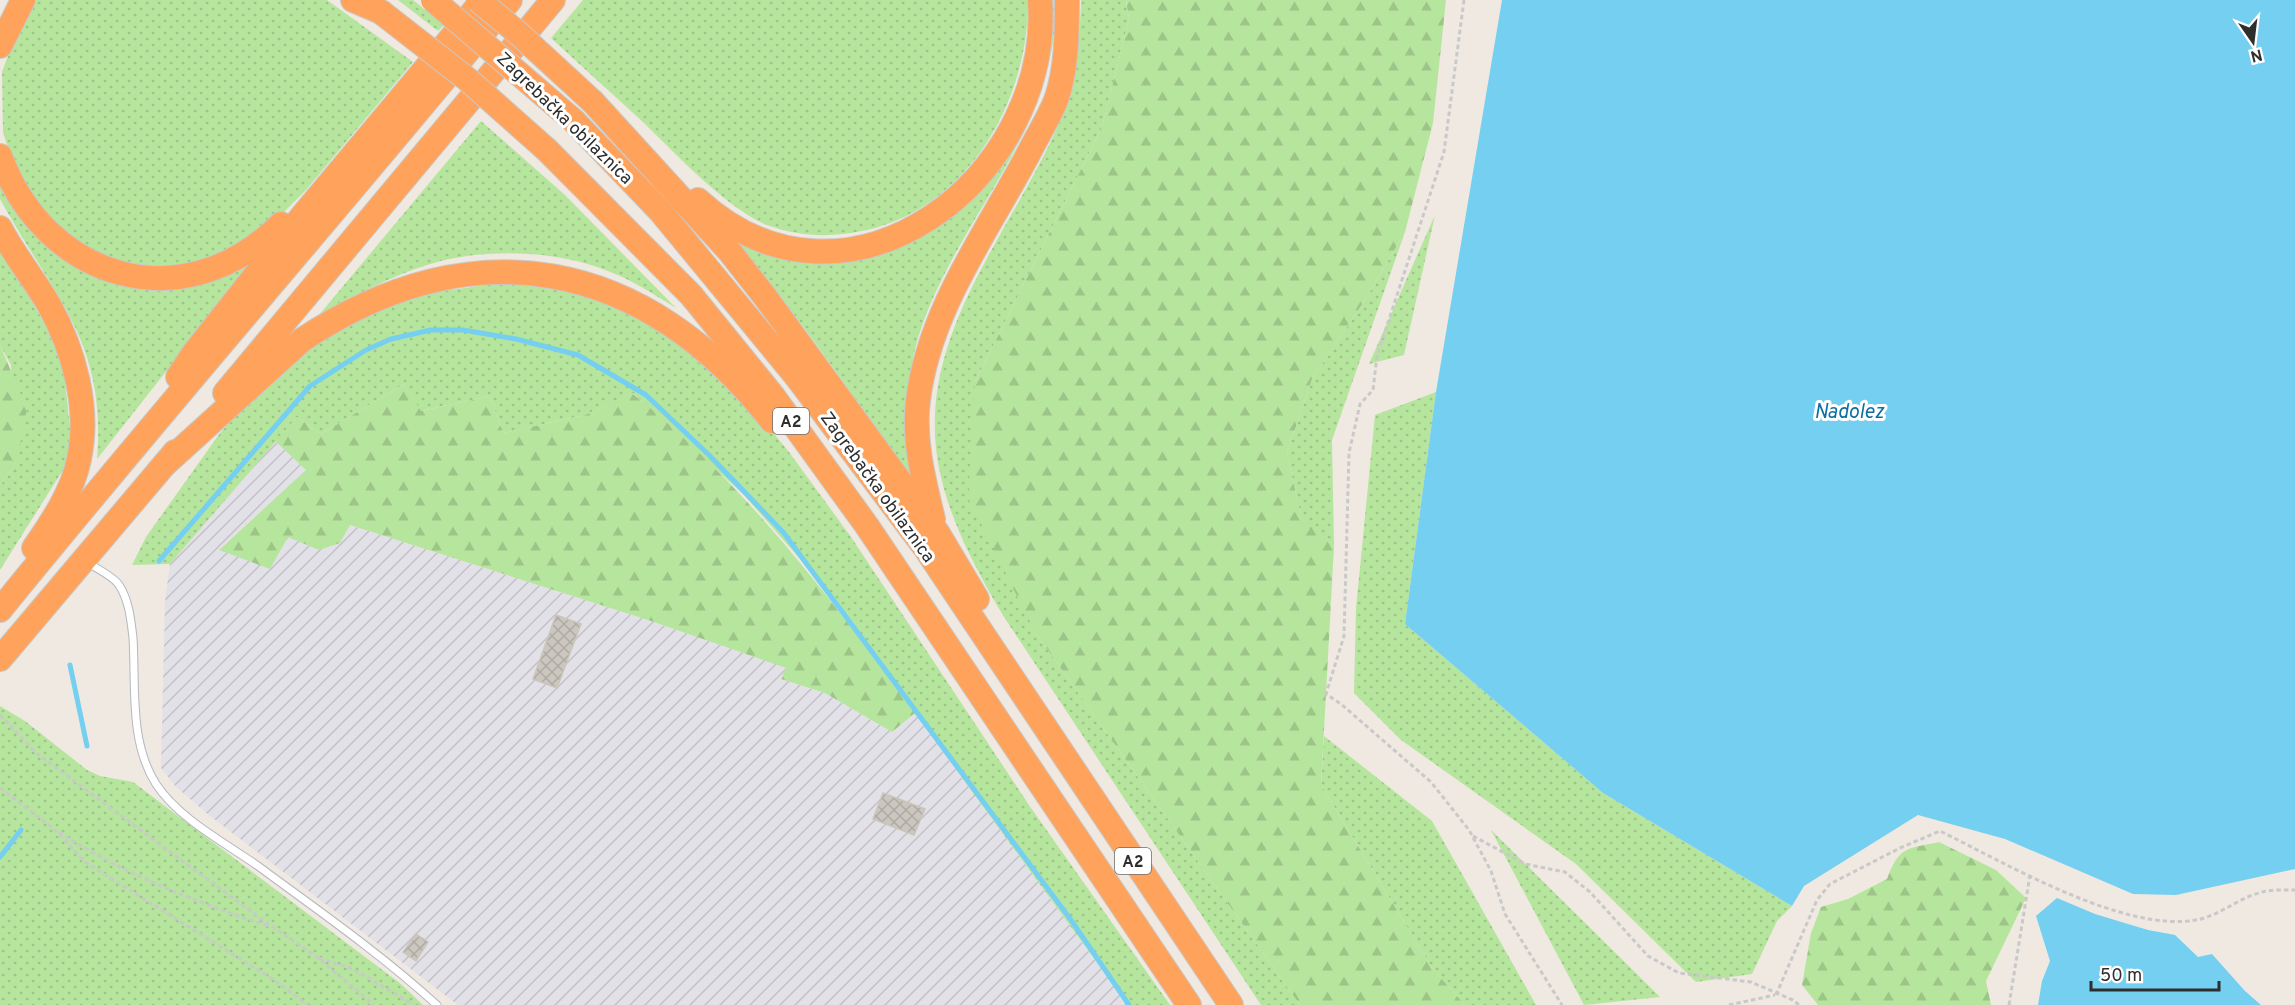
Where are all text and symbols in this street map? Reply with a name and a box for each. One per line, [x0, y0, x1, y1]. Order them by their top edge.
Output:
north arrow [2223, 12, 2283, 72]
text: N [2248, 44, 2264, 66]
street label: Zagrebačka obilaznica [491, 48, 637, 190]
water label: Nadolez [1814, 400, 1885, 426]
road number: A2 [773, 408, 809, 434]
street label: Zagrebačka obilaznica [814, 408, 939, 568]
road number: A2 [1115, 848, 1151, 874]
scale bar [2091, 954, 2218, 992]
text: 50 m [2100, 965, 2142, 988]

